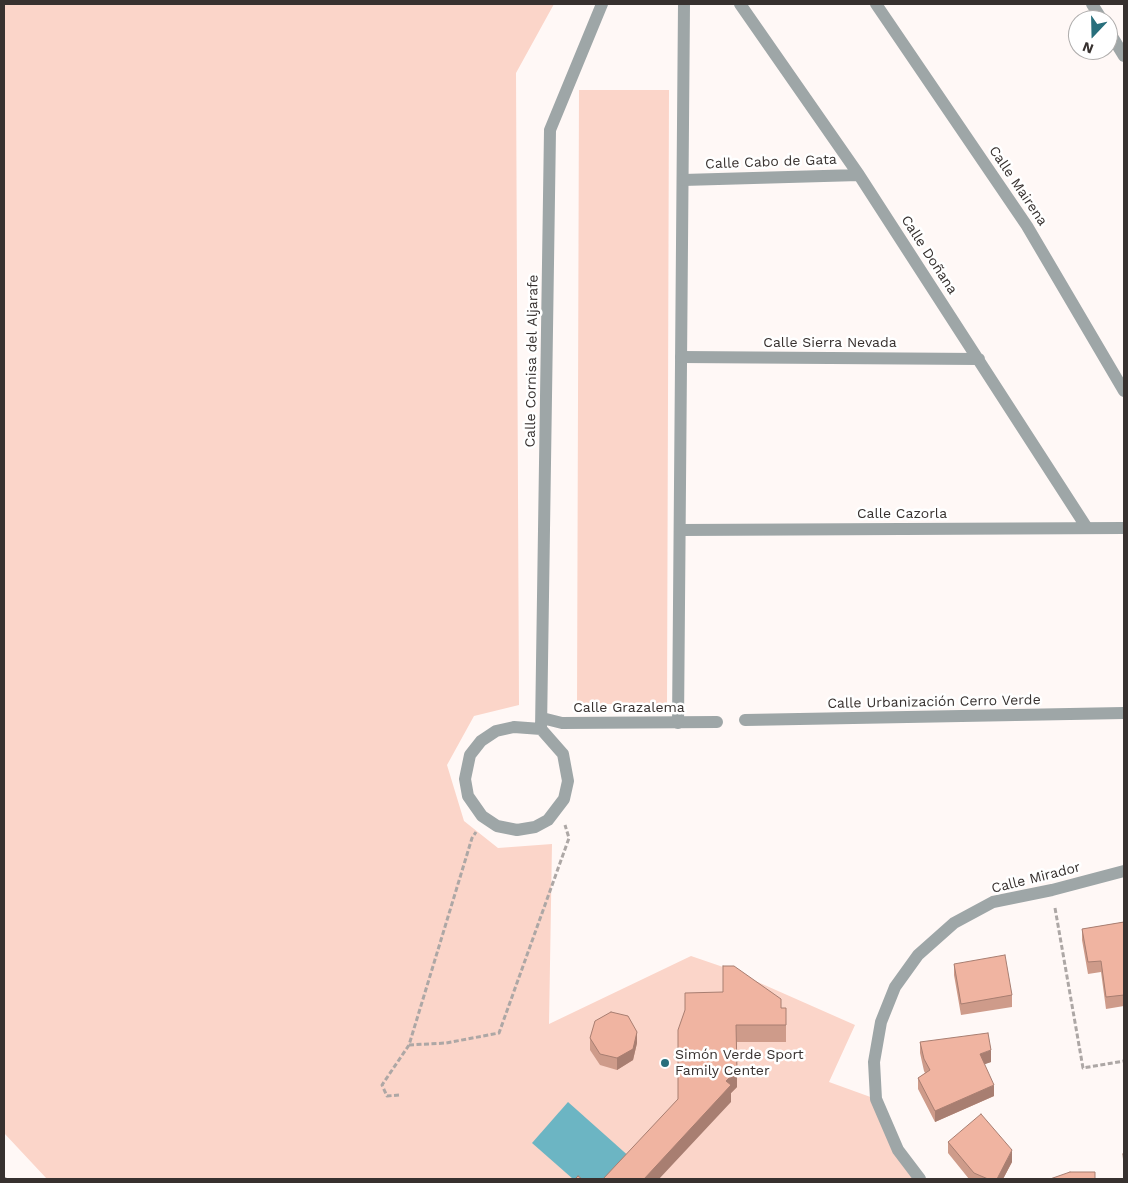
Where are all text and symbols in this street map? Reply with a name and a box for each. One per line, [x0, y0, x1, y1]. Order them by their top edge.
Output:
north arrow [1068, 10, 1118, 60]
text: N [1080, 39, 1096, 57]
street label: Calle Mairena [985, 143, 1051, 229]
street label: Calle Cabo de Gata [705, 151, 837, 173]
street label: Calle Doñana [897, 212, 961, 298]
street label: Calle Cornisa del Aljarafe [522, 274, 542, 448]
street label: Calle Sierra Nevada [763, 335, 897, 351]
street label: Calle Cazorla [857, 506, 947, 522]
street label: Calle Urbanización Cerro Verde [827, 692, 1041, 712]
street label: Calle Grazalema [573, 700, 685, 716]
street label: Calle Mirador [990, 859, 1082, 897]
place label: Simón Verde Sport Family Center [675, 1047, 804, 1080]
marker: Simón Verde Sport Family Center [659, 1057, 671, 1069]

